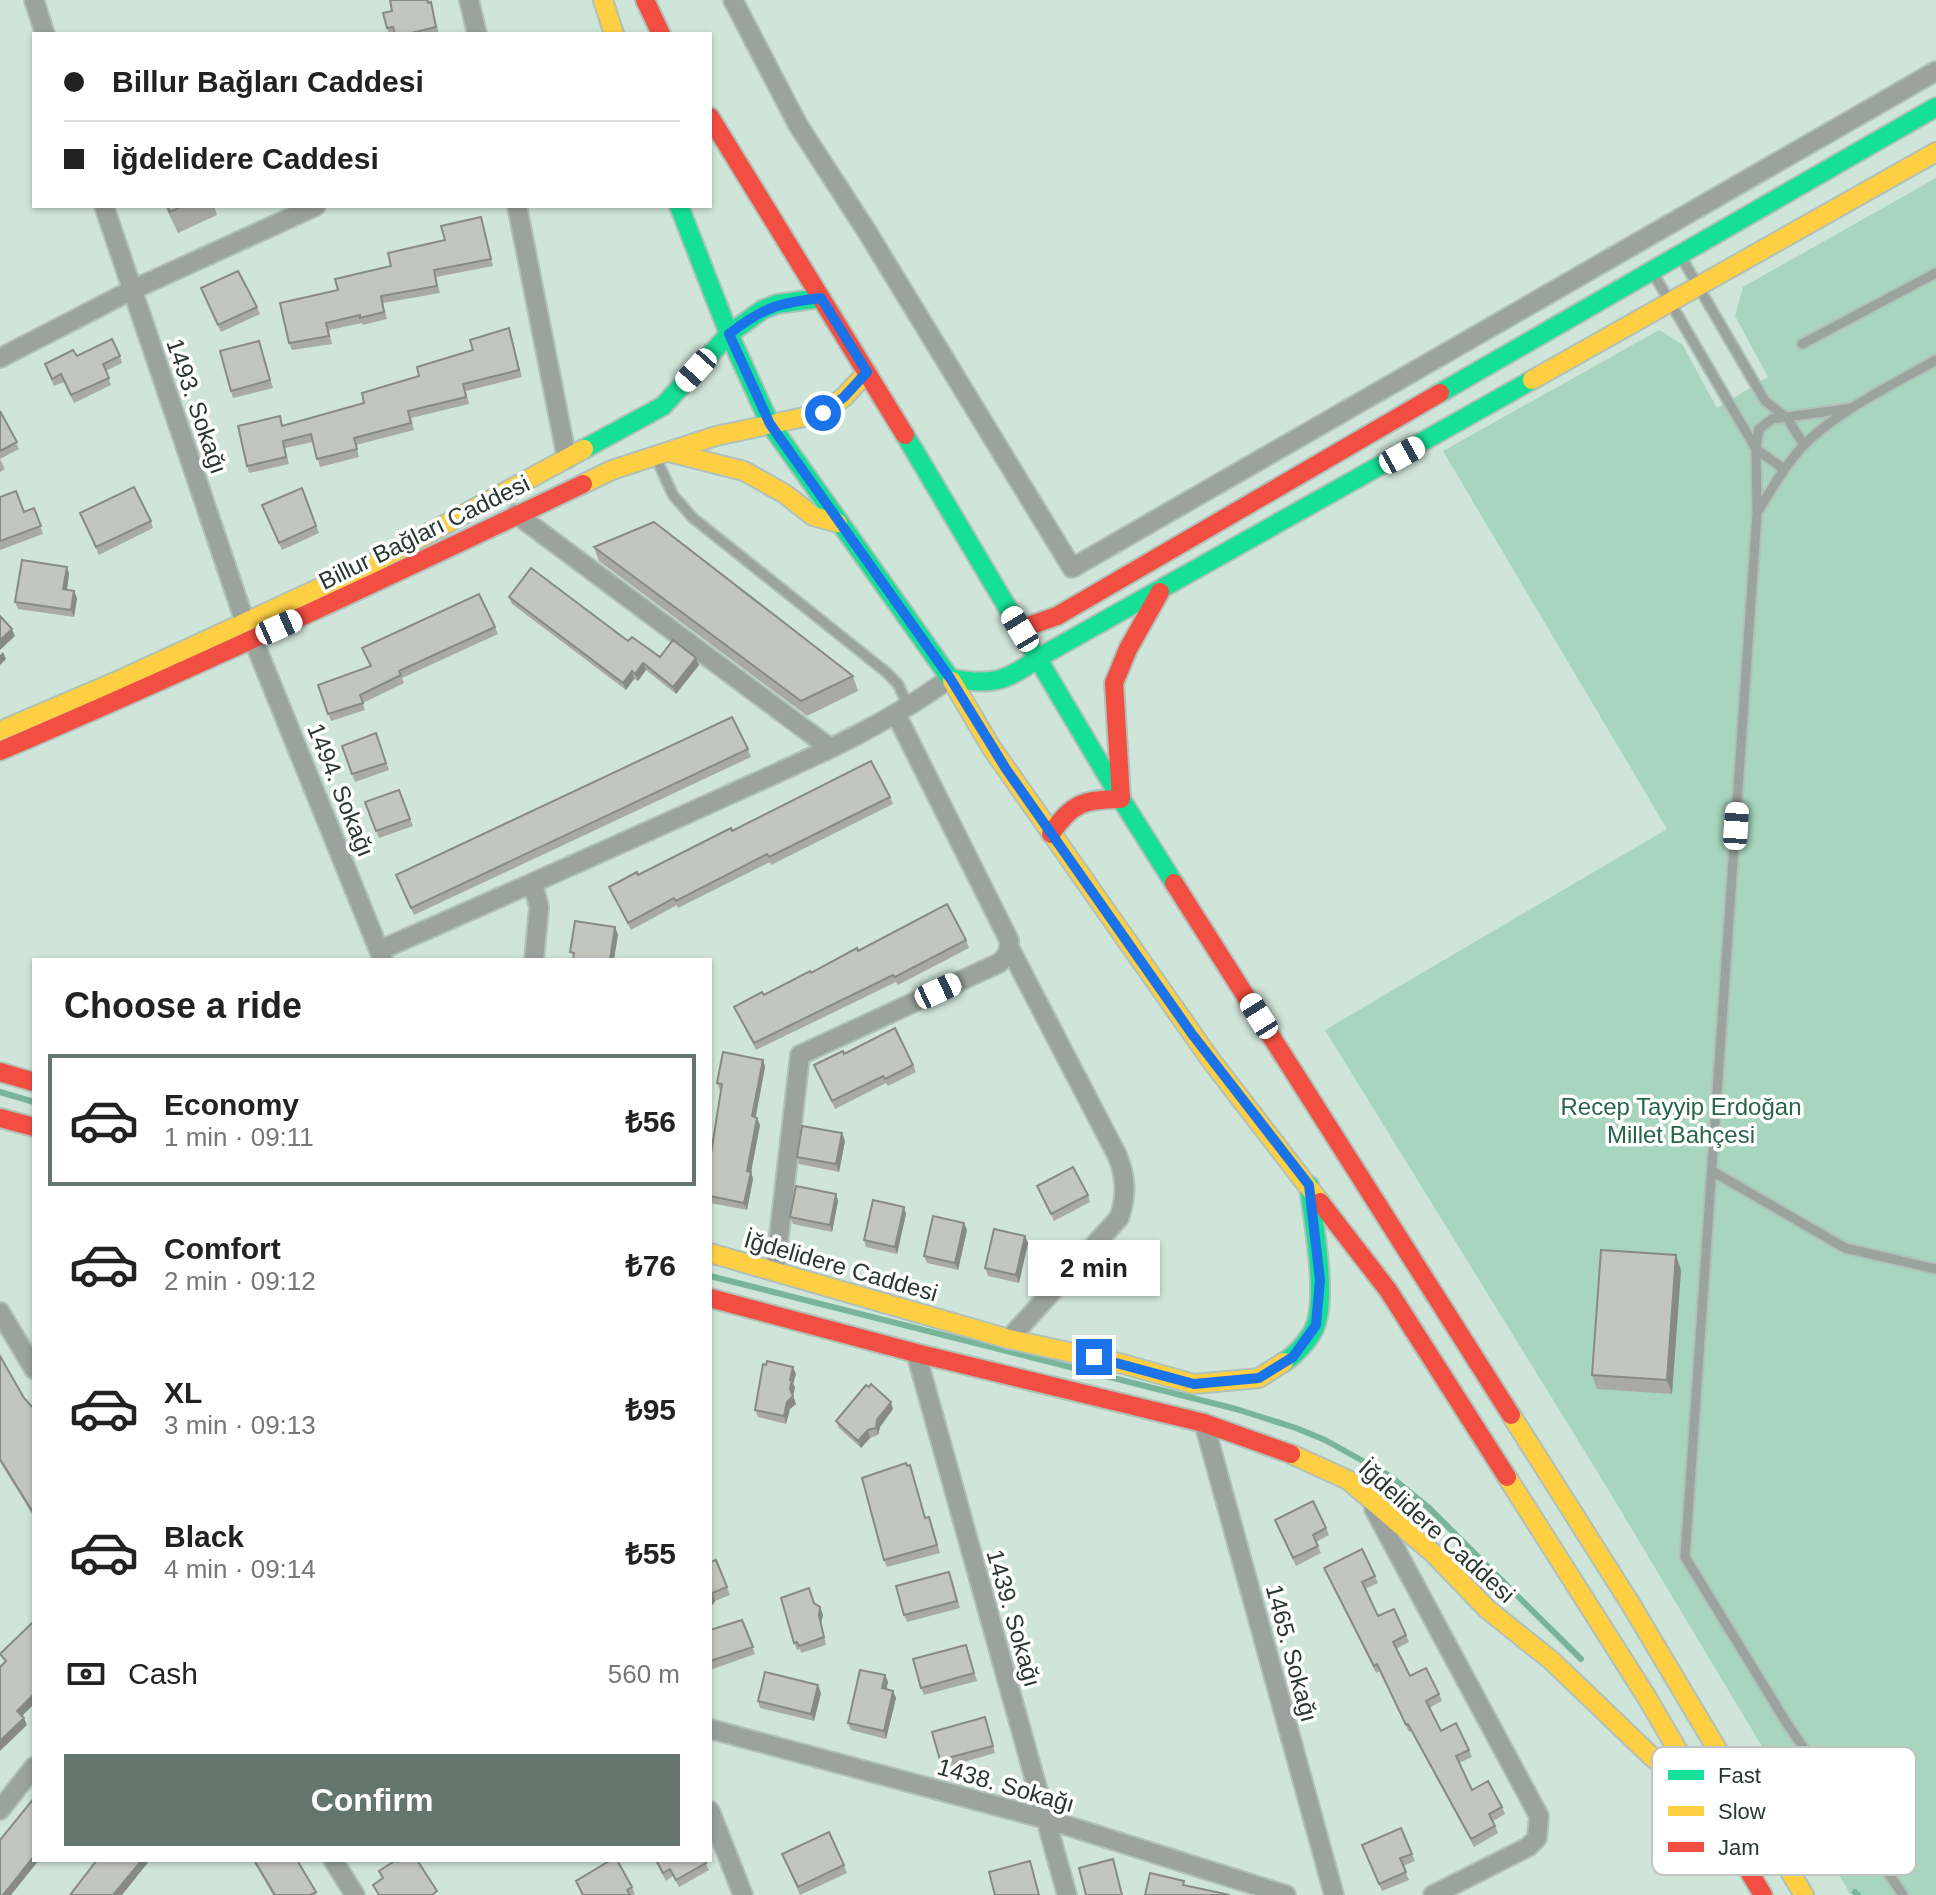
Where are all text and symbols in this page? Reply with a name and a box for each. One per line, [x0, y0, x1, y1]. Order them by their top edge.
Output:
text: Billur Bağları Caddesi [112, 65, 424, 98]
text: İğdelidere Caddesi [112, 142, 379, 175]
street label: 1493. Sokağı [161, 335, 233, 477]
car [671, 344, 721, 396]
route start [805, 395, 841, 431]
car [1375, 433, 1429, 477]
street label: Billur Bağları Caddesi [314, 469, 534, 595]
car [997, 602, 1043, 656]
car [252, 606, 306, 648]
street label: 1494. Sokağı [302, 719, 380, 861]
car [1722, 801, 1750, 851]
car [911, 970, 965, 1012]
text: Choose a ride [64, 985, 302, 1026]
car [1236, 989, 1282, 1043]
icon: car [68, 1084, 140, 1156]
text: Economy [164, 1088, 299, 1121]
park label: Recep Tayyip Erdoğan Millet Bahçesi [1560, 1093, 1802, 1148]
text: ₺56 [625, 1105, 676, 1138]
text: 1 min · 09:11 [164, 1122, 314, 1152]
street label: İğdelidere Caddesi [741, 1225, 941, 1307]
icon: car [68, 1228, 140, 1300]
text: Comfort [164, 1232, 281, 1265]
callout: 2 min [1028, 1241, 1160, 1297]
text: ₺76 [625, 1249, 676, 1282]
text: 2 min [1060, 1253, 1128, 1283]
text: 2 min · 09:12 [164, 1266, 316, 1296]
route end [1076, 1339, 1112, 1375]
icon: car [68, 1372, 140, 1444]
text: XL [164, 1376, 202, 1409]
text: ₺95 [625, 1393, 676, 1426]
text: 3 min · 09:13 [164, 1410, 316, 1440]
street label: İğdelidere Caddesi [1354, 1454, 1520, 1608]
icon: car [68, 1516, 140, 1588]
text: Black [164, 1520, 244, 1553]
text: ₺55 [625, 1537, 676, 1570]
street label: 1439. Sokağı [982, 1546, 1046, 1690]
text: 4 min · 09:14 [164, 1554, 316, 1584]
street label: 1465. Sokağı [1261, 1581, 1323, 1725]
icon: cash [64, 1652, 108, 1696]
text: Cash [128, 1657, 198, 1690]
text: 560 m [608, 1659, 680, 1689]
legend [1652, 1747, 1916, 1875]
street label: 1438. Sokağı [934, 1753, 1078, 1817]
button: Confirm [64, 1754, 680, 1846]
text: Fast [1718, 1763, 1761, 1788]
text: Slow [1718, 1799, 1766, 1824]
text: Jam [1718, 1835, 1760, 1860]

